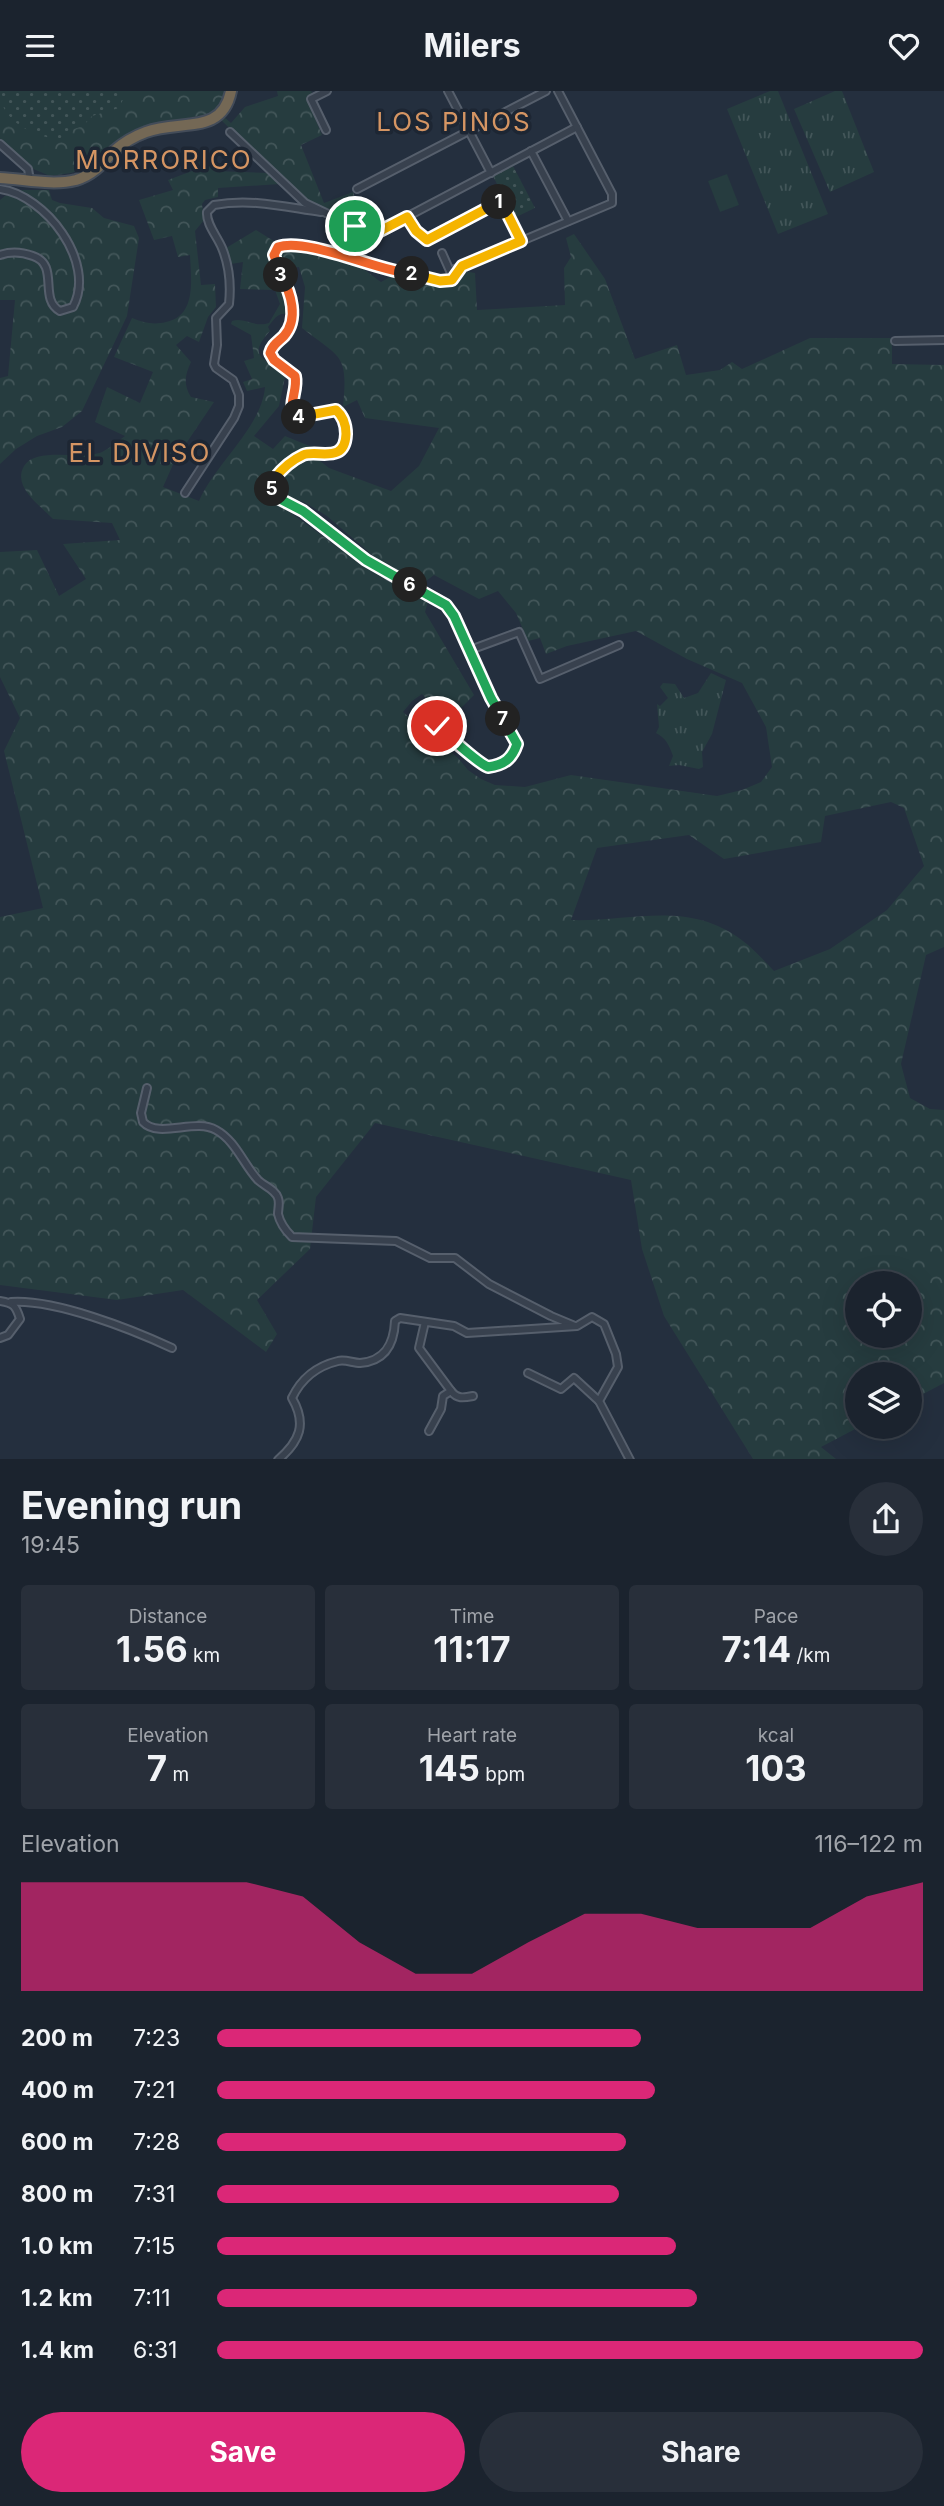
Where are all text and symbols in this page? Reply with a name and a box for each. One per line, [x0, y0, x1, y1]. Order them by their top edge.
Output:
text: Milers [423, 26, 521, 65]
icon: menu [21, 27, 59, 65]
icon: heart [885, 27, 923, 65]
district label: LOS PINOS [376, 106, 532, 137]
district label: MORRORICO [75, 144, 253, 175]
pin: 1 [482, 185, 516, 219]
text: 1 [494, 190, 503, 213]
pin [325, 196, 385, 256]
icon: arrive [336, 207, 374, 245]
pin: 3 [264, 257, 298, 293]
pin: 2 [394, 257, 430, 291]
text: 2 [406, 262, 417, 285]
text: 3 [274, 263, 287, 286]
pin: 4 [282, 399, 316, 435]
text: 4 [292, 405, 305, 428]
district label: EL DIVISO [69, 437, 211, 468]
pin: 5 [254, 471, 290, 507]
text: 5 [265, 477, 278, 500]
pin: 6 [392, 567, 428, 603]
text: 6 [403, 573, 416, 596]
pin [407, 696, 467, 756]
pin: 7 [486, 701, 520, 737]
icon: check [418, 707, 456, 745]
text: 7 [497, 707, 508, 730]
map controls [845, 1271, 922, 1439]
button: locate [845, 1271, 922, 1348]
button: layers [845, 1362, 922, 1439]
text: Evening run [21, 1482, 242, 1528]
button: share [849, 1482, 923, 1556]
text: 19:45 [21, 1531, 80, 1559]
text: Distance [129, 1605, 207, 1628]
text: Time [450, 1605, 494, 1628]
text: Pace [754, 1605, 798, 1628]
text: 1.56 [116, 1628, 188, 1670]
text: 11:17 [433, 1628, 511, 1670]
text: 7:14 [722, 1628, 791, 1670]
text: km [188, 1644, 220, 1667]
text: /km [791, 1644, 830, 1667]
text: Elevation [127, 1724, 209, 1747]
text: Heart rate [427, 1724, 517, 1747]
text: kcal [758, 1724, 794, 1747]
text: 7 [147, 1747, 167, 1789]
text: 145 [419, 1747, 480, 1789]
text: 103 [745, 1747, 807, 1789]
text: m [167, 1763, 189, 1786]
text: bpm [480, 1763, 525, 1786]
text: Elevation [21, 1830, 120, 1858]
text: 116–122 m [815, 1830, 923, 1858]
text: 200 m [21, 2024, 93, 2052]
text: 7:23 [133, 2024, 180, 2052]
text: 400 m [21, 2076, 94, 2104]
text: 7:21 [133, 2076, 175, 2104]
text: 600 m [21, 2128, 93, 2156]
text: 7:28 [133, 2128, 180, 2156]
text: 800 m [21, 2180, 93, 2208]
text: 7:31 [133, 2180, 175, 2208]
text: 1.0 km [21, 2232, 93, 2260]
text: 7:15 [133, 2232, 175, 2260]
text: 1.2 km [21, 2284, 93, 2312]
text: 7:11 [133, 2284, 171, 2312]
text: 1.4 km [21, 2336, 94, 2364]
text: 6:31 [133, 2336, 177, 2364]
button: Save [21, 2412, 465, 2492]
button: Share [479, 2412, 923, 2492]

